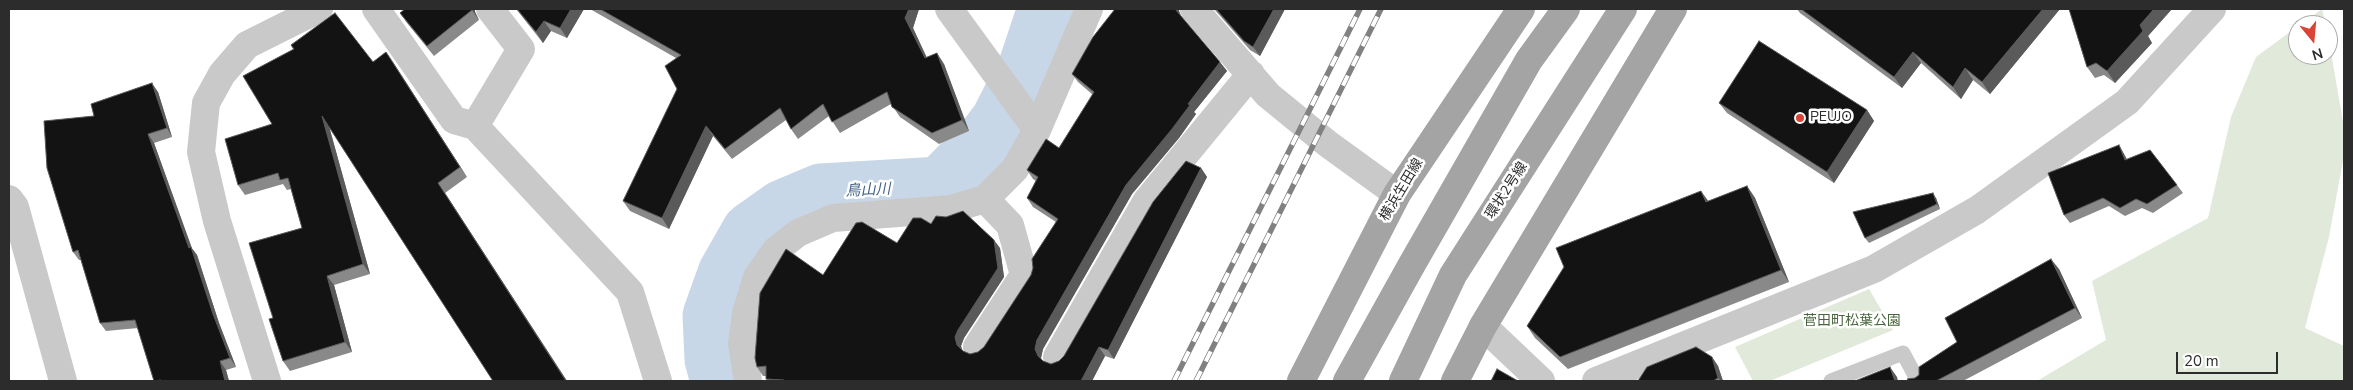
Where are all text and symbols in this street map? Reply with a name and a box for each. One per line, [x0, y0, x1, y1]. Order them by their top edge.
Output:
north arrow [2288, 15, 2338, 65]
text: N [2309, 43, 2325, 64]
place label: PEUJO [1810, 110, 1852, 126]
marker: PEUJO [1794, 112, 1806, 124]
street label: 横浜生田線 [1377, 156, 1427, 224]
street label: 環状2号線 [1482, 159, 1532, 223]
water label: 鳥山川 [845, 181, 891, 201]
park label: 菅田町松葉公園 [1803, 314, 1901, 330]
scale bar [2178, 342, 2280, 374]
text: 20 m [2184, 351, 2219, 371]

